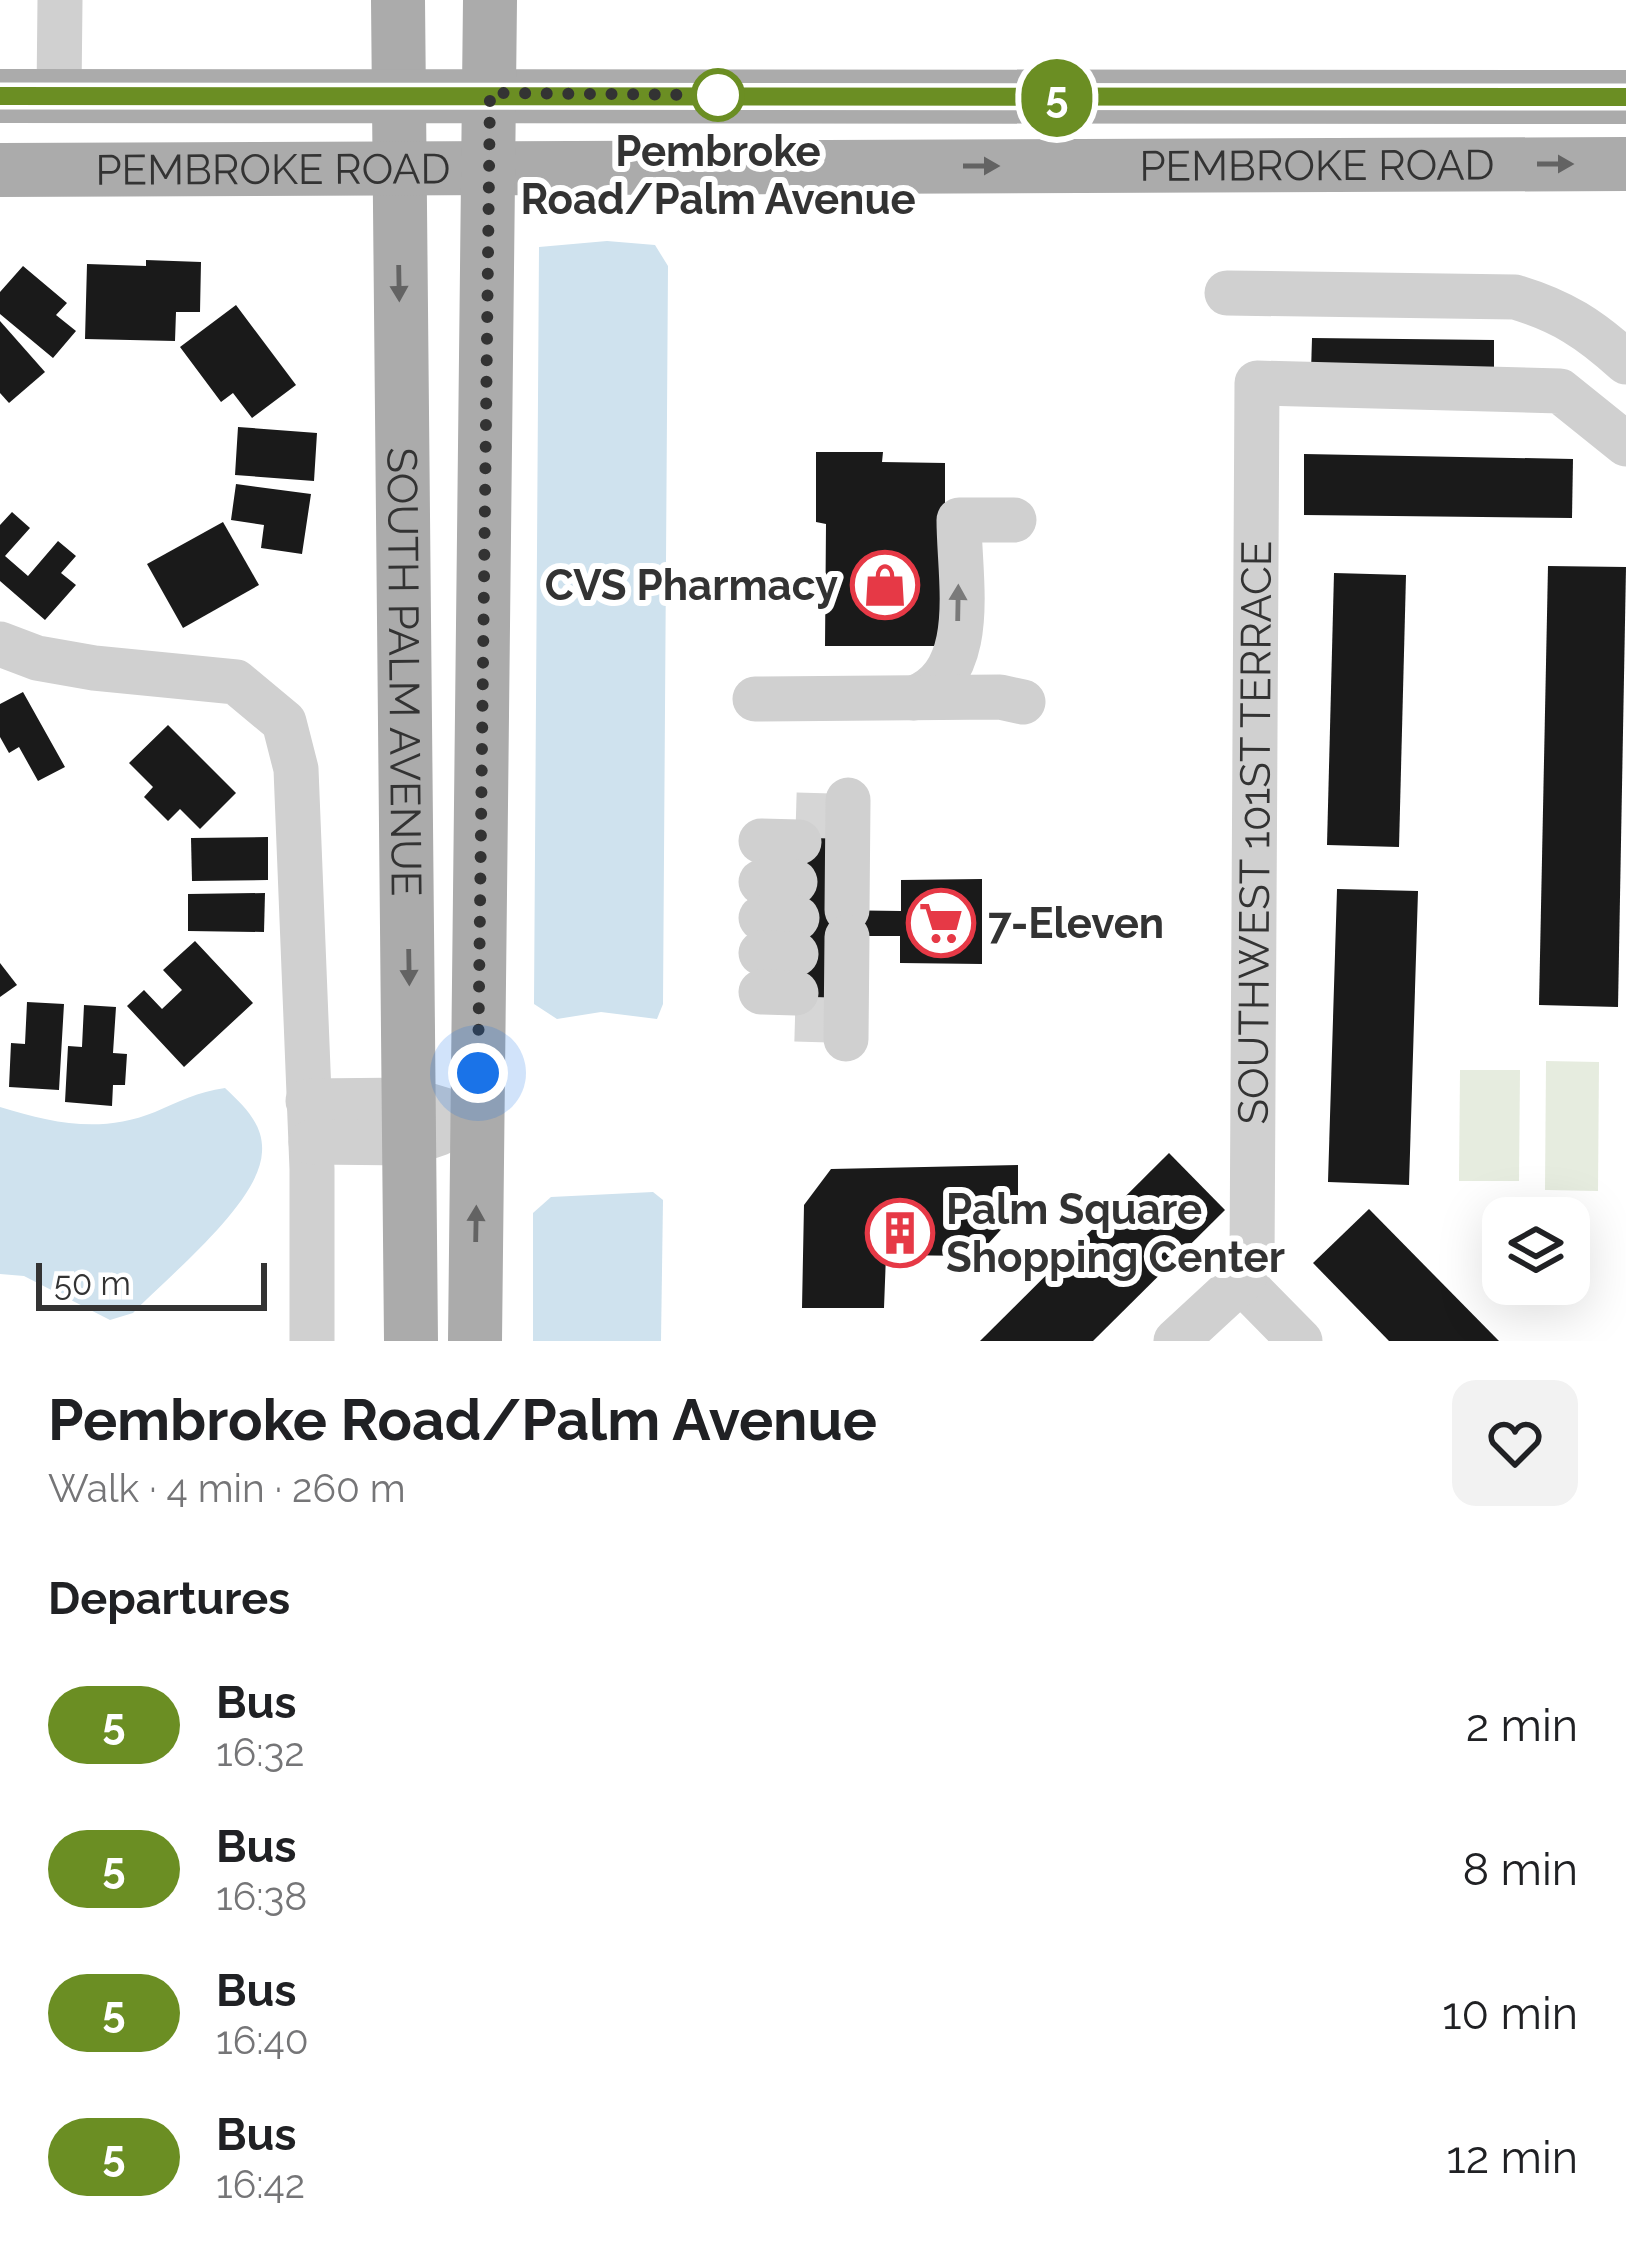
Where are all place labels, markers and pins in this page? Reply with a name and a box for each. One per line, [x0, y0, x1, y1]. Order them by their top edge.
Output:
marker: Pembroke Road/Palm Avenue [693, 70, 743, 120]
place label: Pembroke Road/Palm Avenue [520, 127, 916, 224]
shop icon: CVS Pharmacy [850, 550, 920, 620]
place label: CVS Pharmacy [545, 561, 838, 610]
supermarket icon: 7-Eleven [906, 888, 976, 958]
place label: 7-Eleven [988, 899, 1164, 948]
place label: Palm Square Shopping Center [946, 1185, 1285, 1282]
building icon: Palm Square Shopping Center [865, 1198, 935, 1268]

